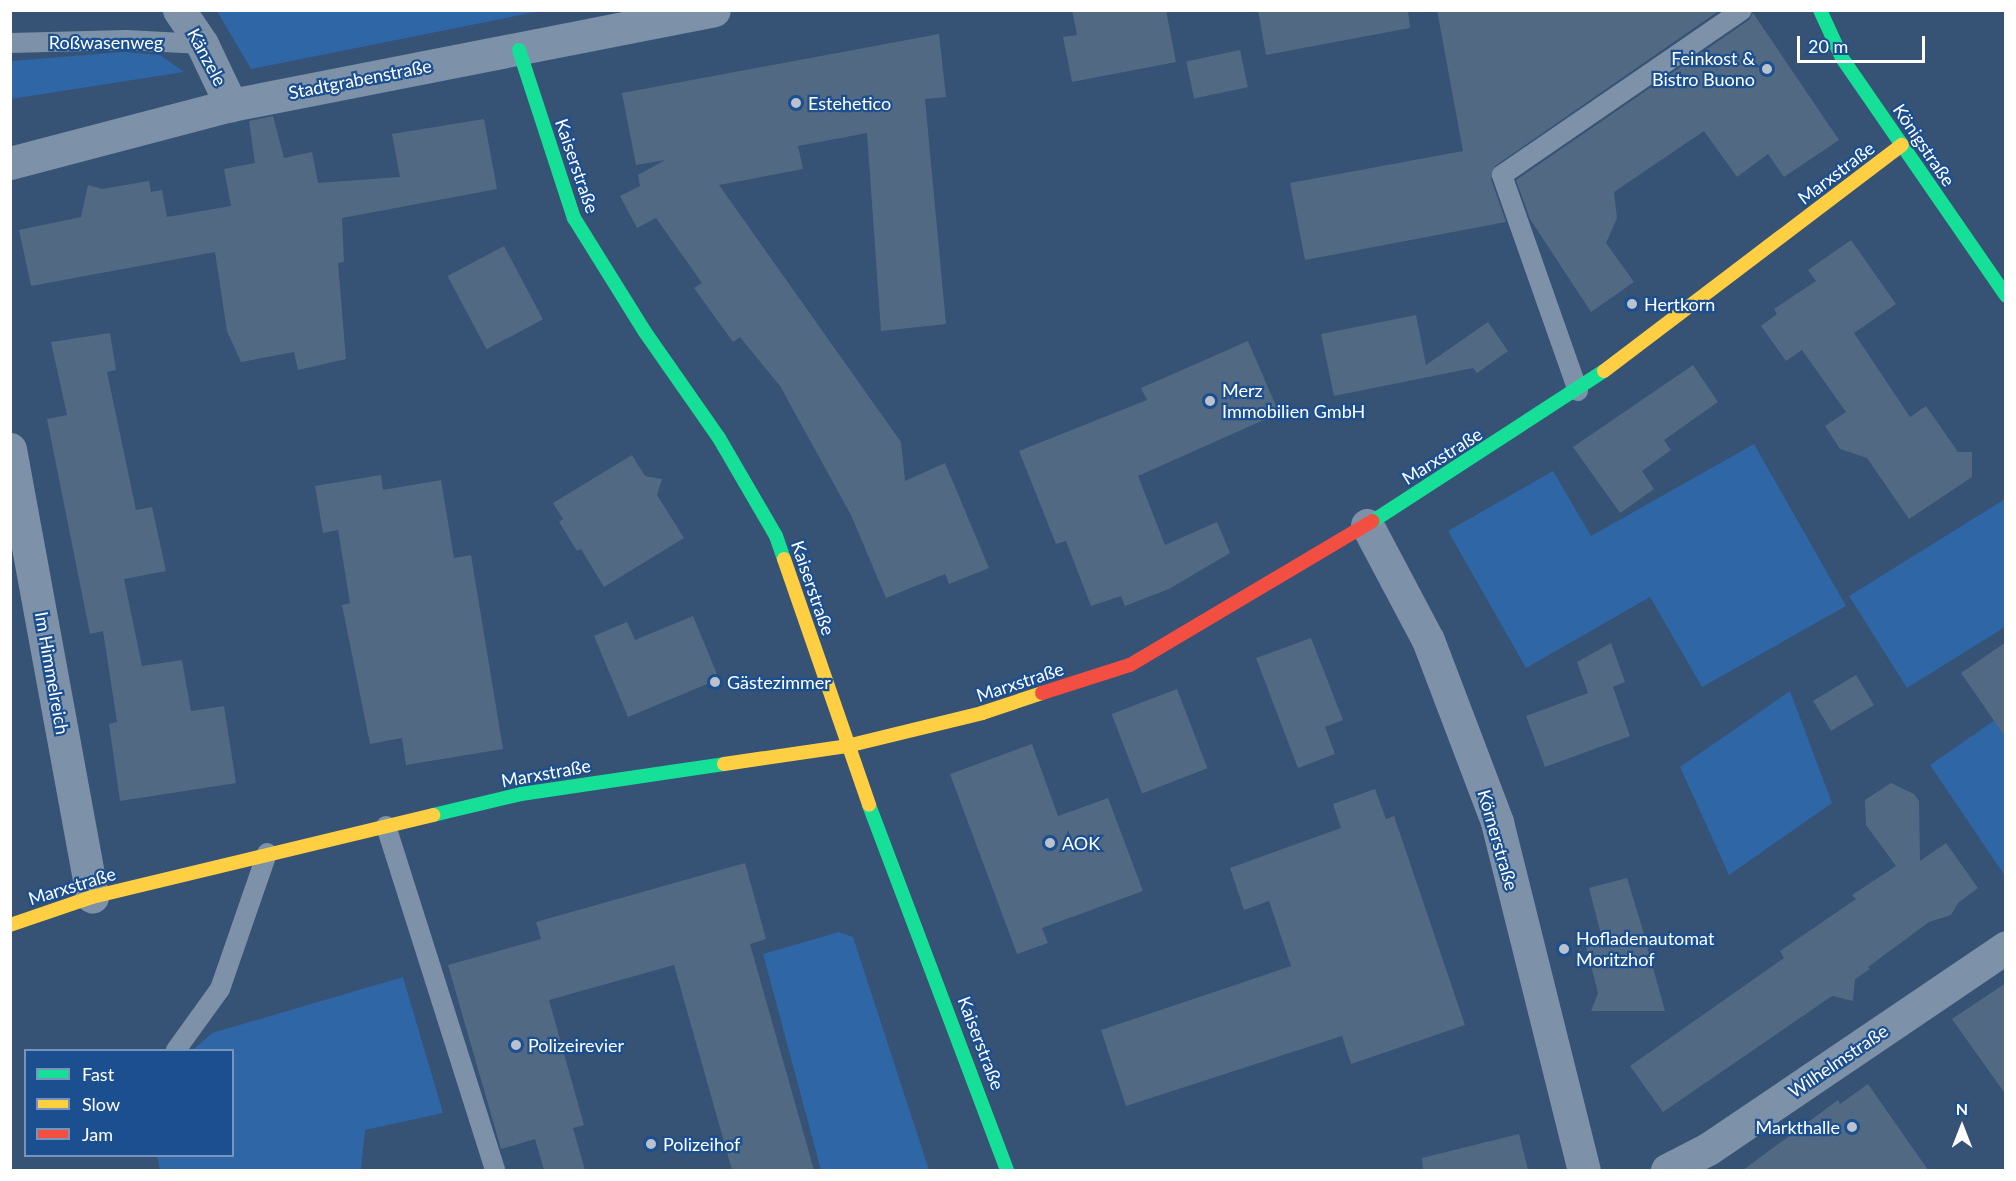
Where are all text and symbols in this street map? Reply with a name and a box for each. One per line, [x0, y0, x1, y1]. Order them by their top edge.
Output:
scale bar [1800, 24, 1928, 62]
street label: Känzele [183, 25, 231, 89]
street label: Roßwasenweg [49, 31, 163, 53]
text: 20 m [1808, 35, 1848, 57]
place label: Feinkost & Bistro Buono [1652, 48, 1755, 90]
street label: Stadtgrabenstraße [287, 55, 433, 103]
marker: Feinkost & Bistro Buono [1760, 62, 1774, 76]
place label: Estehetico [808, 92, 891, 114]
marker: Estehetico [789, 96, 803, 110]
street label: Königstraße [1889, 100, 1959, 190]
street label: Kaiserstraße [551, 116, 603, 216]
street label: Marxstraße [1793, 137, 1879, 209]
place label: Hertkorn [1644, 293, 1715, 315]
marker: Hertkorn [1625, 297, 1639, 311]
place label: Merz Immobilien GmbH [1222, 380, 1365, 422]
marker: Merz Immobilien GmbH [1203, 394, 1217, 408]
street label: Marxstraße [1398, 423, 1486, 489]
street label: Kaiserstraße [787, 538, 839, 638]
street label: Im Himmelreich [31, 610, 73, 736]
street label: Marxstraße [974, 658, 1066, 706]
place label: Gästezimmer [727, 671, 831, 693]
marker: Gästezimmer [708, 675, 722, 689]
street label: Marxstraße [500, 755, 592, 791]
street label: Körnerstraße [1473, 787, 1523, 893]
place label: AOK [1062, 832, 1100, 854]
marker: AOK [1043, 836, 1057, 850]
street label: Marxstraße [26, 862, 118, 910]
place label: Hofladenautomat Moritzhof [1576, 928, 1714, 970]
marker: Hofladenautomat Moritzhof [1557, 942, 1571, 956]
street label: Kaiserstraße [953, 993, 1009, 1093]
street label: Wilhelmstraße [1784, 1020, 1892, 1102]
place label: Polizeirevier [528, 1034, 624, 1056]
marker: Polizeirevier [509, 1038, 523, 1052]
legend [24, 1049, 234, 1157]
text: Fast [82, 1063, 114, 1085]
text: Slow [82, 1093, 120, 1115]
north arrow [1932, 1097, 1992, 1157]
text: N [1956, 1099, 1968, 1118]
place label: Markthalle [1755, 1116, 1840, 1138]
marker: Markthalle [1845, 1120, 1859, 1134]
text: Jam [82, 1123, 113, 1145]
place label: Polizeihof [663, 1133, 740, 1155]
marker: Polizeihof [644, 1137, 658, 1151]

